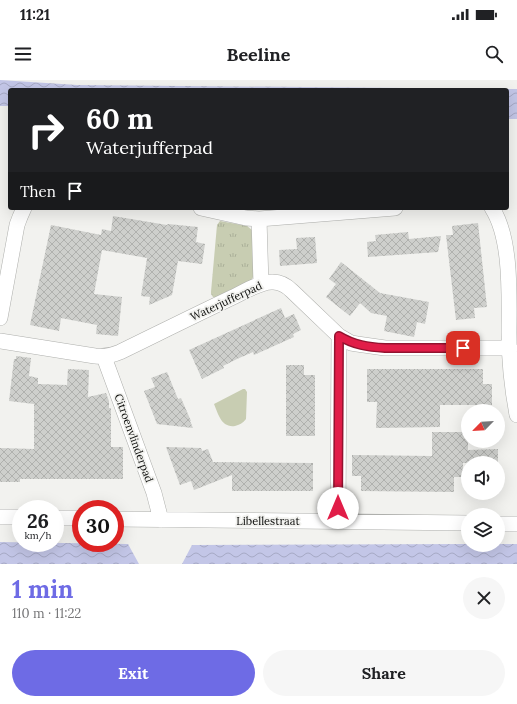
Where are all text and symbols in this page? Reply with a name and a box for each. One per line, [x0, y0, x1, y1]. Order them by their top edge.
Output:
text: 11:21 [20, 5, 50, 24]
icon: menu [12, 43, 34, 65]
text: Beeline [227, 43, 290, 66]
icon: search [483, 43, 505, 65]
text: 60 m [86, 101, 153, 137]
icon: right [20, 104, 72, 156]
text: Waterjufferpad [86, 136, 213, 159]
icon: arrive [64, 180, 86, 202]
text: Then [20, 182, 56, 201]
street label: Waterjufferpad [188, 278, 264, 324]
pin [446, 331, 480, 365]
icon: arrive [452, 337, 474, 359]
street label: Citroenvlinderpad [111, 392, 157, 485]
north arrow [461, 404, 505, 448]
map controls [461, 404, 505, 552]
button: sound [461, 456, 505, 500]
position arrow [317, 487, 359, 529]
speed limit sign: 30 [72, 500, 124, 552]
text: 26 [27, 508, 49, 533]
button: layers [461, 508, 505, 552]
street label: Libellestraat [236, 514, 300, 528]
text: km/h [24, 529, 52, 542]
text: 1 min [12, 574, 73, 605]
button: close [463, 577, 505, 619]
text: 110 m · 11:22 [12, 605, 81, 622]
button: Exit [12, 650, 255, 696]
button: Share [263, 650, 505, 696]

